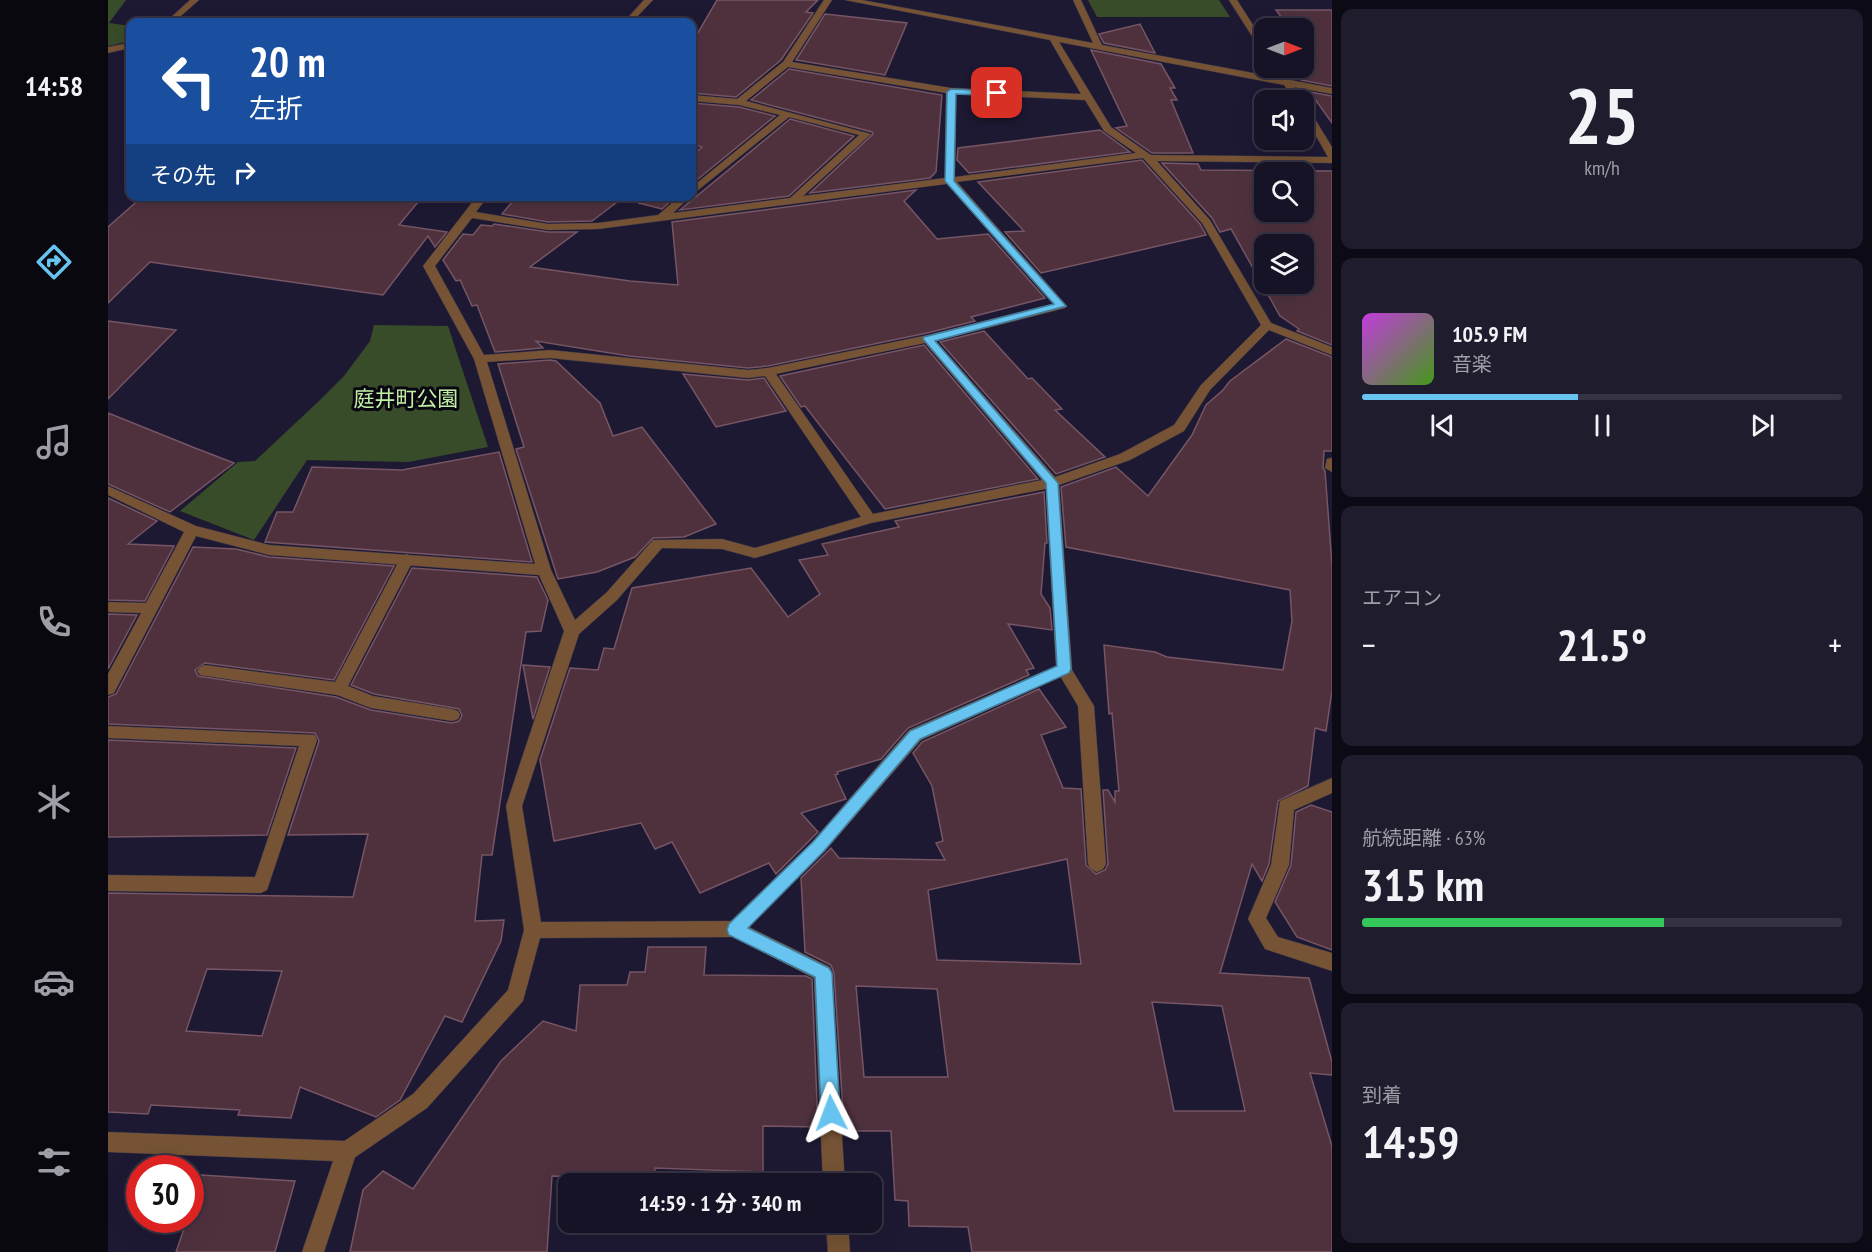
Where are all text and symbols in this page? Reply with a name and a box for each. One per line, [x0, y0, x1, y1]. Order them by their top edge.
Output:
north arrow [1254, 18, 1314, 78]
map controls [1254, 18, 1314, 294]
text: 20 m [249, 34, 326, 89]
icon: left [150, 42, 228, 120]
text: 25 [1565, 65, 1639, 166]
pin [971, 67, 1022, 118]
text: 14:58 [25, 69, 83, 103]
icon: arrive [980, 76, 1013, 109]
button: sound [1254, 90, 1314, 150]
text: 左折 [249, 91, 303, 125]
text: km/h [1584, 155, 1620, 181]
icon: right [228, 156, 261, 189]
text: その先 [150, 161, 216, 189]
button: search [1254, 162, 1314, 222]
button: layers [1254, 234, 1314, 294]
icon: directions [33, 241, 75, 283]
text: 105.9 FM [1452, 320, 1527, 348]
text: 音楽 [1452, 351, 1492, 377]
park label: 庭井町公園 [354, 385, 459, 412]
icon: previous [1426, 409, 1459, 442]
icon: pause [1586, 409, 1619, 442]
icon: next [1746, 409, 1779, 442]
icon: music [33, 421, 75, 463]
text: エアコン [1362, 585, 1442, 611]
icon: phone [33, 601, 75, 643]
text: 21.5° [1557, 615, 1647, 673]
text: − [1362, 623, 1376, 666]
text: + [1828, 623, 1842, 666]
icon: climate [33, 781, 75, 823]
text: 航続距離 · 63% [1362, 825, 1485, 851]
text: 315 km [1362, 855, 1484, 913]
icon: car [33, 961, 75, 1003]
position arrow [799, 1081, 863, 1145]
text: 到着 [1362, 1082, 1402, 1108]
text: 14:59 [1362, 1112, 1459, 1170]
icon: filters [33, 1141, 75, 1183]
speed limit sign: 30 [126, 1155, 204, 1233]
text: 14:59 · 1 分 · 340 m [639, 1189, 801, 1217]

